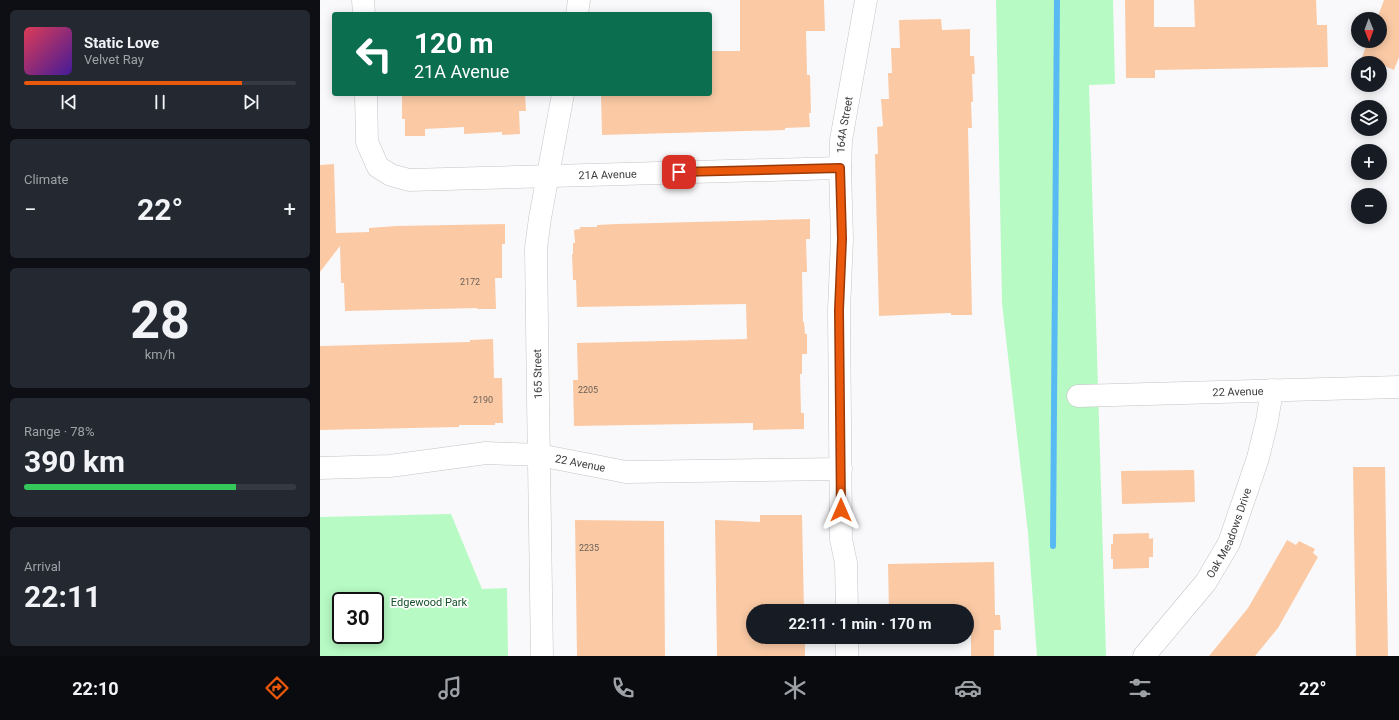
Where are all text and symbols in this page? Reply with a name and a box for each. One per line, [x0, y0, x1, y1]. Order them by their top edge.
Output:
north arrow [1351, 12, 1387, 48]
map controls [1351, 12, 1387, 224]
text: 120 m [414, 27, 493, 60]
icon: left [348, 28, 400, 80]
text: Static Love [84, 34, 159, 52]
text: Velvet Ray [84, 52, 144, 67]
button: sound [1351, 56, 1387, 92]
text: 21A Avenue [414, 61, 509, 82]
icon: previous [58, 91, 80, 113]
icon: pause [149, 91, 171, 113]
icon: next [240, 91, 262, 113]
street label: 164A Street [834, 95, 855, 154]
button: layers [1351, 100, 1387, 136]
button: + [1351, 144, 1387, 180]
pin [662, 155, 696, 189]
icon: arrive [668, 161, 690, 183]
street label: 21A Avenue [578, 167, 637, 182]
text: Climate [24, 172, 68, 187]
button: − [1351, 188, 1387, 224]
text: 22° [137, 192, 183, 227]
text: − [24, 197, 37, 222]
text: + [284, 197, 296, 222]
house number: 2172 [460, 277, 480, 287]
text: 28 [130, 290, 190, 351]
text: km/h [145, 347, 175, 362]
street label: 165 Street [531, 348, 545, 399]
street label: 22 Avenue [1212, 384, 1264, 399]
house number: 2205 [578, 385, 598, 395]
house number: 2190 [473, 395, 493, 405]
text: Range · 78% [24, 424, 94, 439]
text: 390 km [24, 444, 125, 479]
street label: 22 Avenue [554, 452, 607, 474]
street label: Oak Meadows Drive [1203, 486, 1254, 580]
position arrow [820, 489, 862, 531]
house number: 2235 [579, 543, 599, 553]
text: Arrival [24, 559, 61, 574]
text: 22:11 [24, 579, 101, 614]
speed limit sign: 30 [332, 592, 384, 644]
park label: Edgewood Park [391, 596, 468, 609]
text: 22:11 · 1 min · 170 m [789, 615, 931, 633]
icon: directions [263, 674, 291, 702]
icon: music [436, 674, 464, 702]
icon: phone [609, 674, 637, 702]
icon: climate [781, 674, 809, 702]
icon: car [954, 674, 982, 702]
icon: filters [1126, 674, 1154, 702]
text: 22:10 [72, 678, 119, 699]
text: 22° [1299, 678, 1327, 699]

